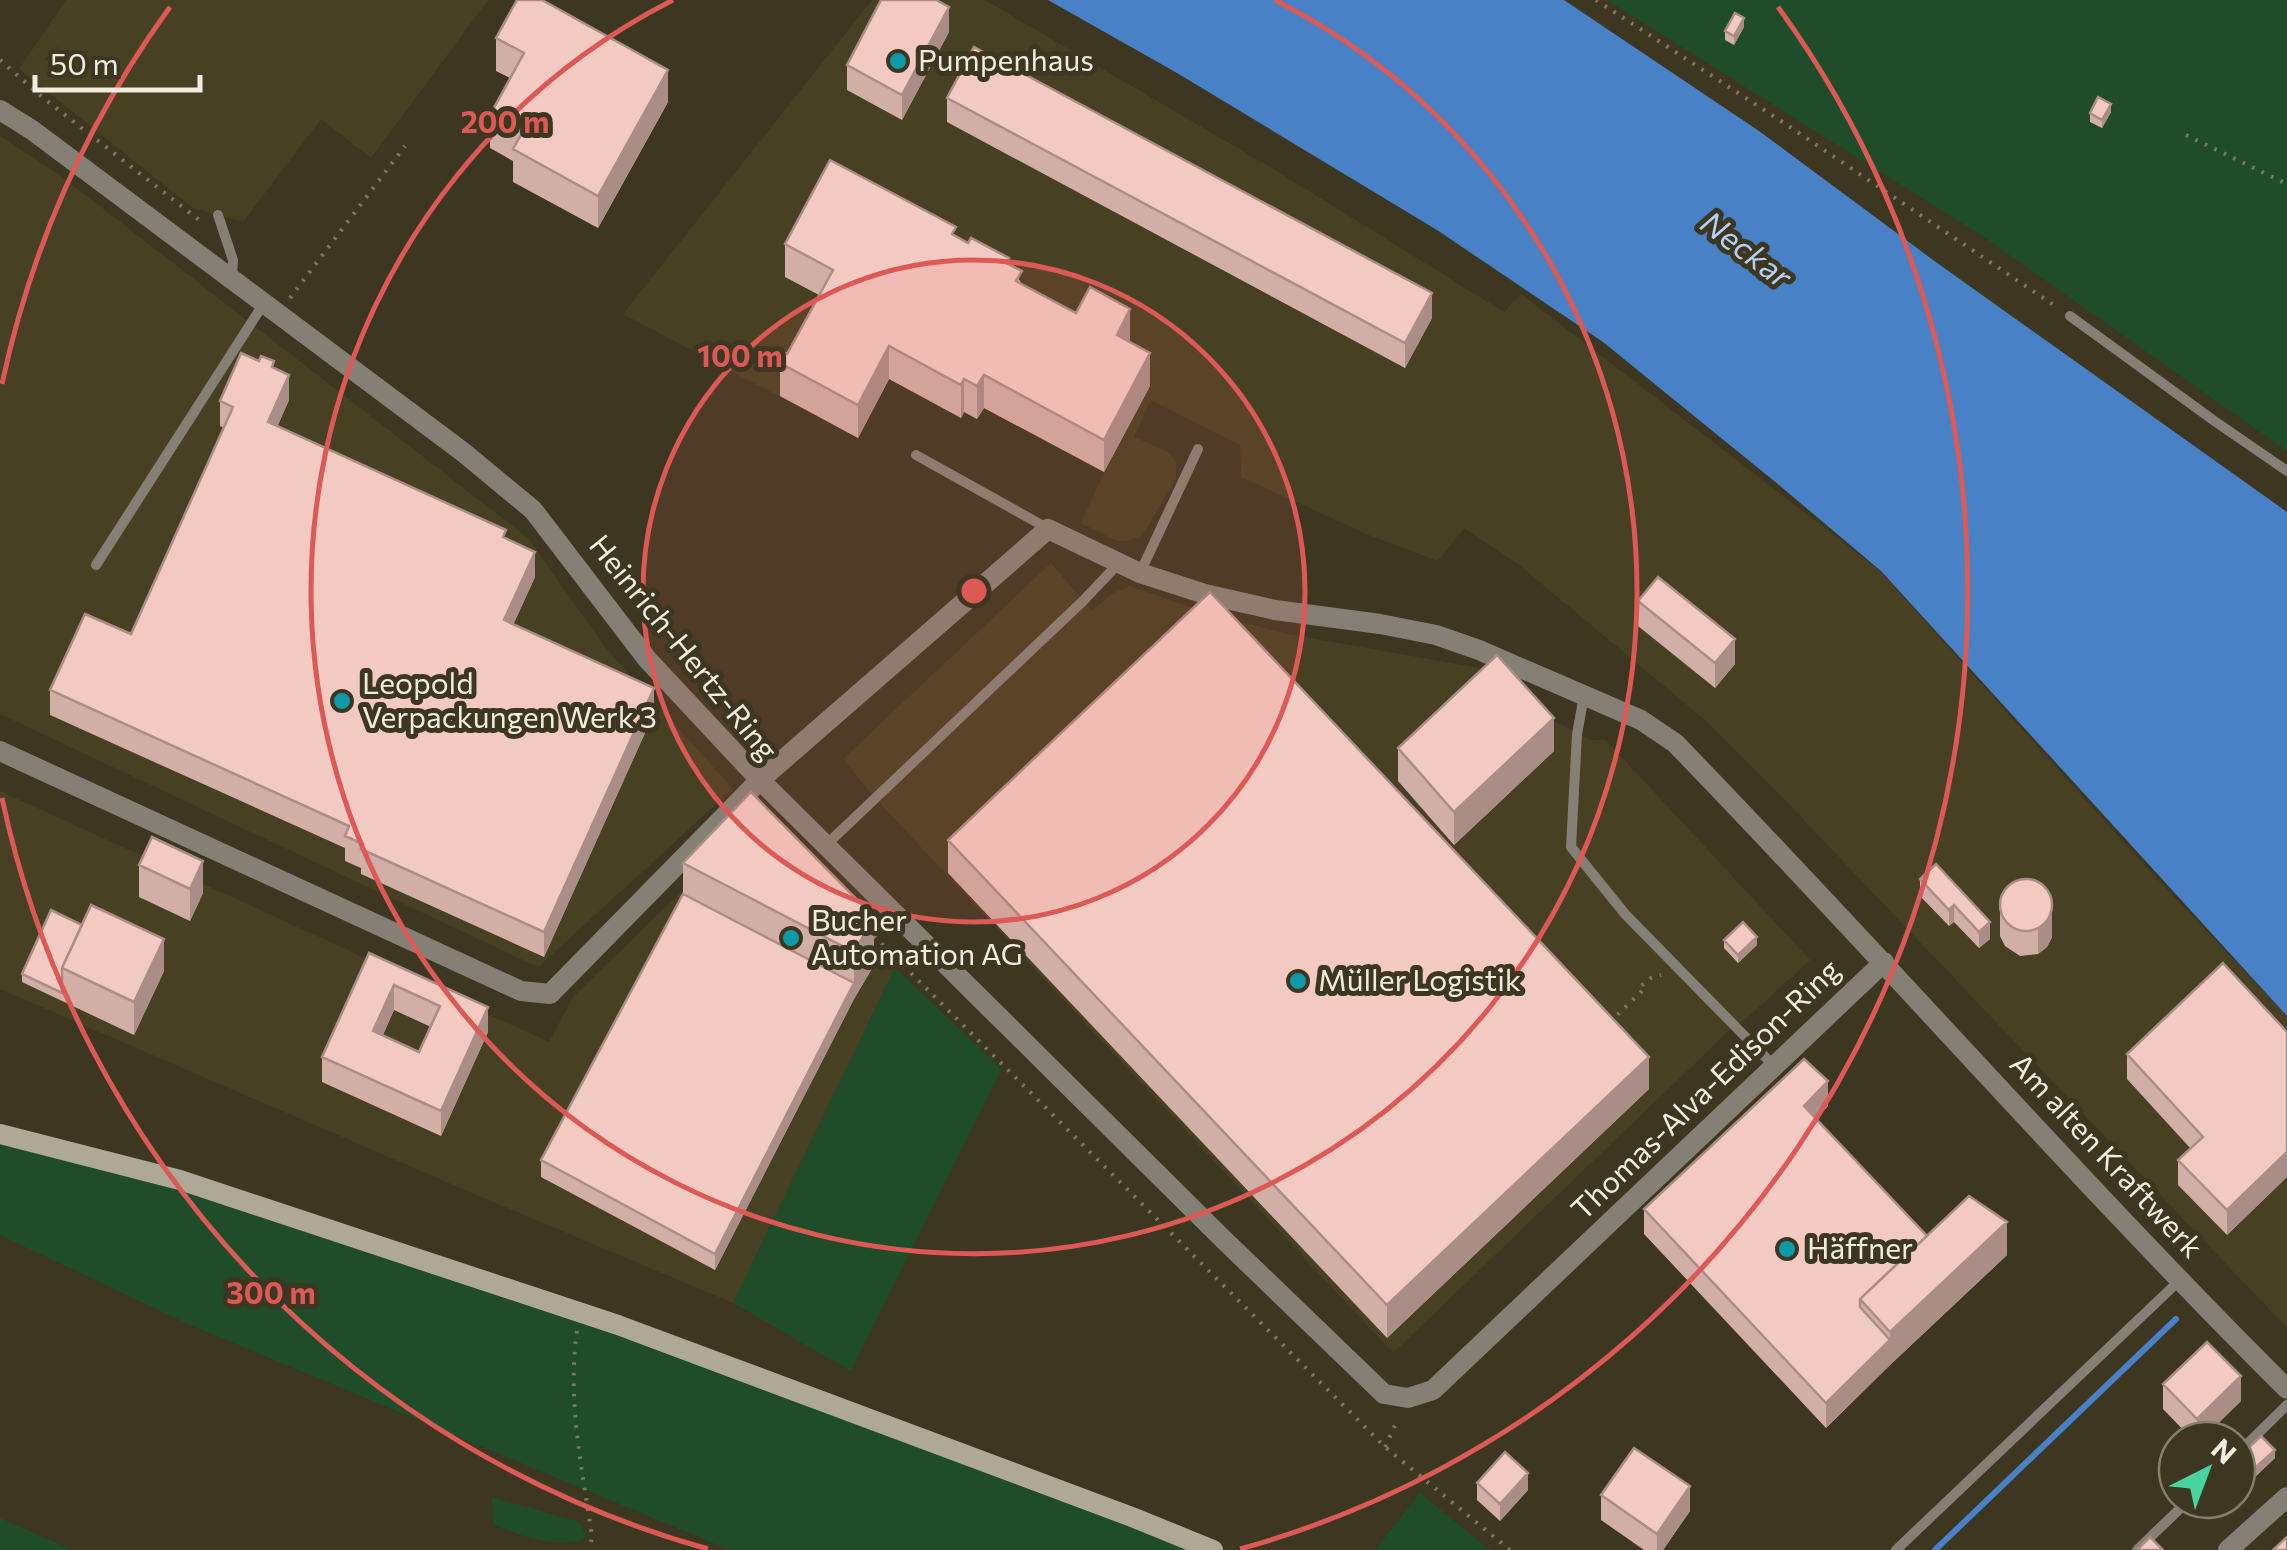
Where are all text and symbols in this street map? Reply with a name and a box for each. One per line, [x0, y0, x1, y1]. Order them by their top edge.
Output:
scale bar [35, 30, 200, 92]
place label: Pumpenhaus [918, 40, 1094, 77]
text: 50 m [50, 44, 119, 81]
marker: Pumpenhaus [887, 50, 909, 72]
text: 200 m [461, 102, 549, 139]
water label: Neckar [1694, 201, 1802, 296]
text: 100 m [697, 336, 783, 373]
street label: Heinrich-Hertz-Ring [583, 526, 787, 767]
centre of rings [956, 573, 992, 609]
place label: Leopold Verpackungen Werk 3 [362, 663, 657, 734]
marker: Leopold Verpackungen Werk 3 [331, 690, 353, 712]
place label: Bucher Automation AG [811, 900, 1023, 971]
marker: Bucher Automation AG [780, 927, 802, 949]
street label: Thomas-Alva-Edison-Ring [1562, 950, 1846, 1226]
place label: Müller Logistik [1318, 960, 1521, 997]
marker: Müller Logistik [1287, 970, 1309, 992]
street label: Am alten Kraftwerk [2004, 1044, 2212, 1264]
place label: Häffner [1807, 1228, 1913, 1265]
marker: Häffner [1776, 1238, 1798, 1260]
text: 300 m [226, 1273, 316, 1310]
north arrow [2157, 1420, 2257, 1520]
text: N [2205, 1431, 2244, 1470]

